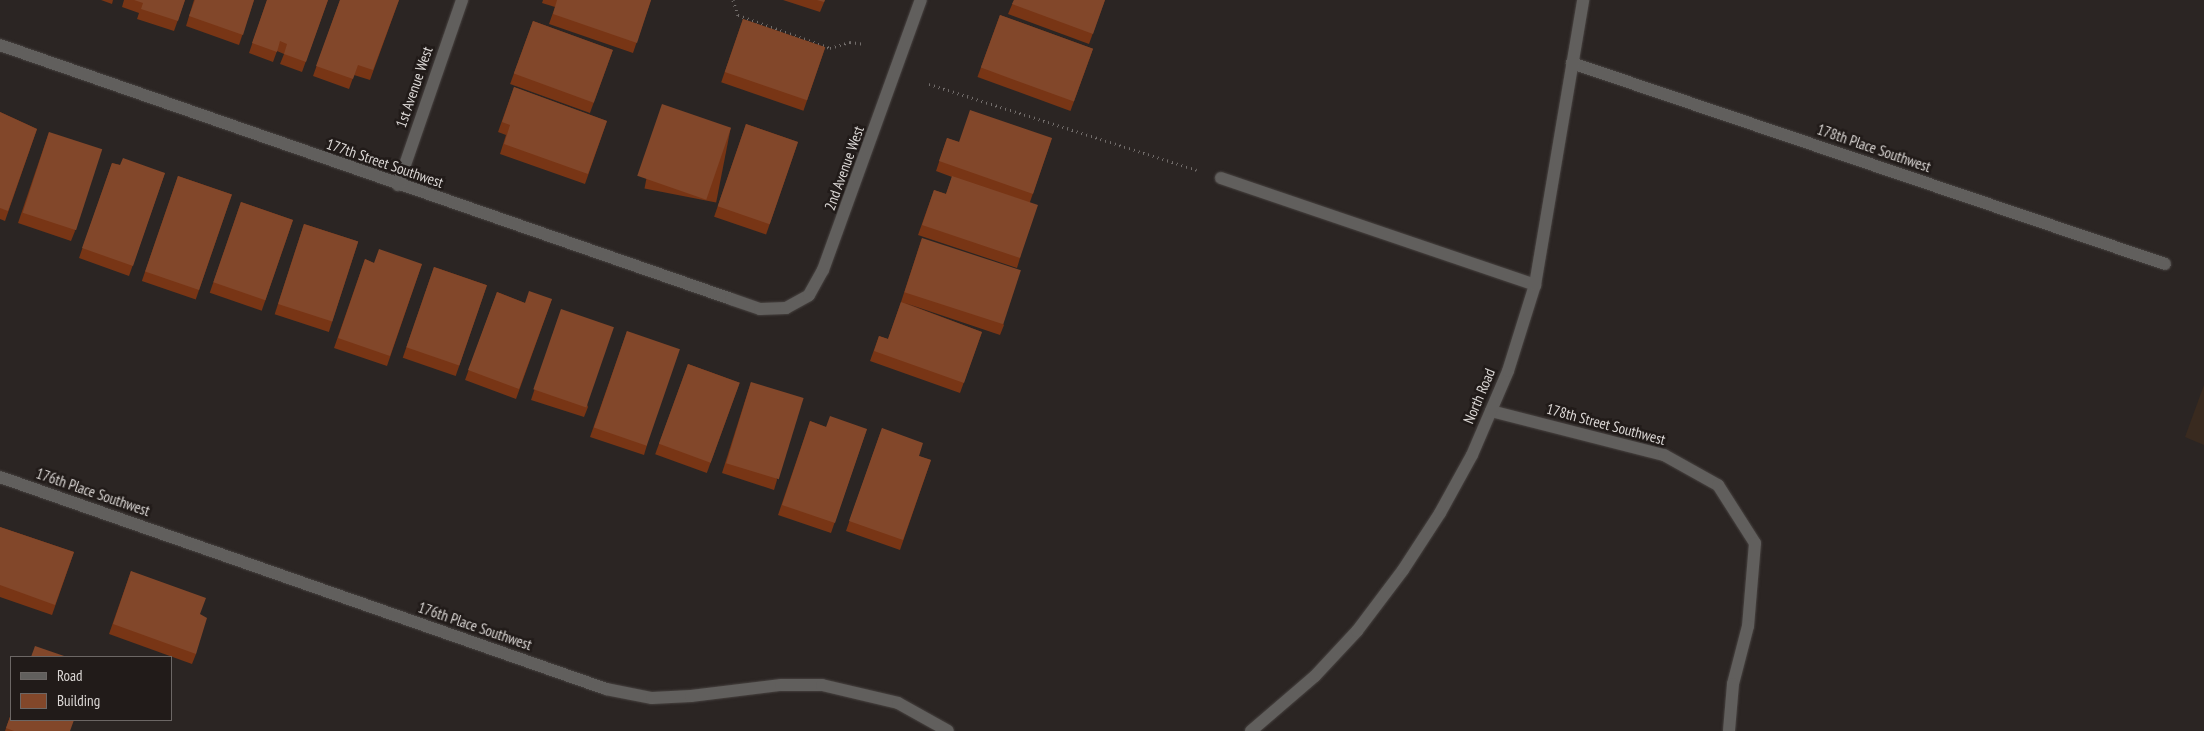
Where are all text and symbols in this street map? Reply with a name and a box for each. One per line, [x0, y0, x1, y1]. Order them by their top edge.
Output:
street label: 1st Avenue West [392, 44, 436, 130]
street label: 178th Place Southwest [1815, 120, 1933, 176]
street label: 2nd Avenue West [820, 123, 868, 213]
street label: 177th Street Southwest [324, 135, 446, 191]
street label: North Road [1459, 366, 1499, 426]
street label: 178th Street Southwest [1544, 399, 1668, 449]
street label: 176th Place Southwest [34, 464, 152, 520]
street label: 176th Place Southwest [416, 598, 534, 654]
legend [10, 656, 172, 721]
text: Road [57, 666, 83, 685]
text: Building [57, 691, 100, 710]

